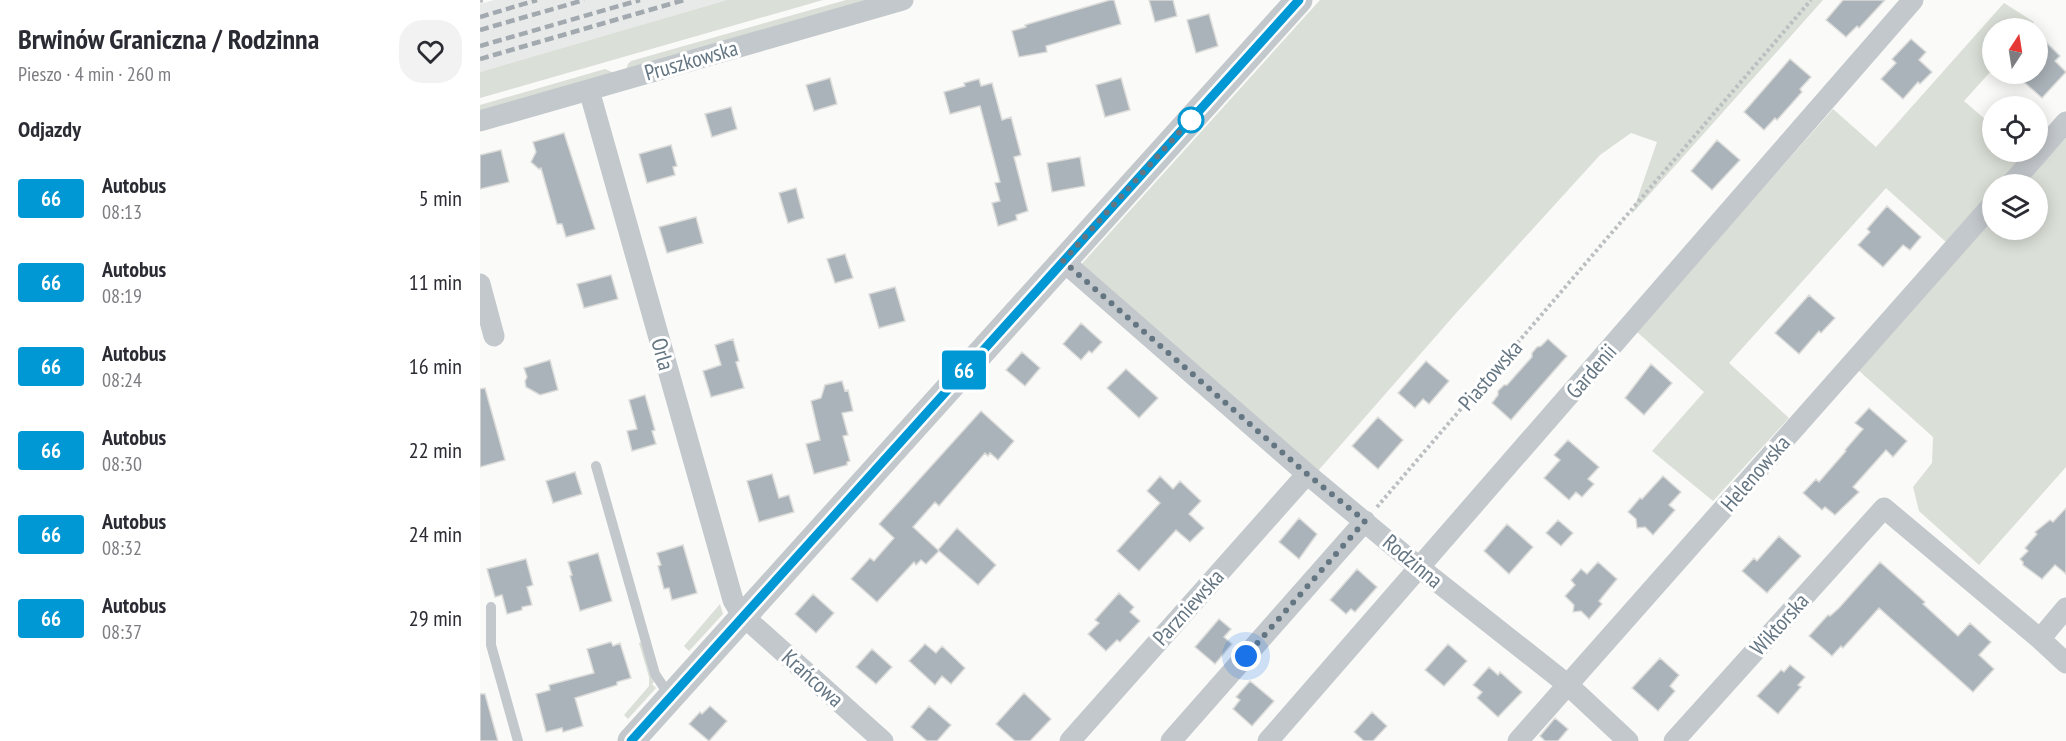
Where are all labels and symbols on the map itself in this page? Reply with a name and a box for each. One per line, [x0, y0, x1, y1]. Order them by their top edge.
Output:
north arrow [1982, 18, 2048, 84]
street label: Pruszkowska [641, 33, 741, 87]
unlabelled marker [1178, 107, 1204, 133]
street label: Piastowska [1452, 334, 1528, 416]
street label: Orla [645, 335, 681, 373]
street label: Gardenii [1560, 338, 1622, 404]
line badge: 66 [937, 350, 991, 389]
street label: Helenowska [1714, 429, 1796, 517]
street label: Rodzinna [1377, 528, 1449, 594]
street label: Parzniewska [1146, 563, 1230, 651]
street label: Wiktorska [1744, 587, 1814, 661]
your location [1231, 641, 1261, 671]
street label: Krańcowa [776, 643, 850, 713]

